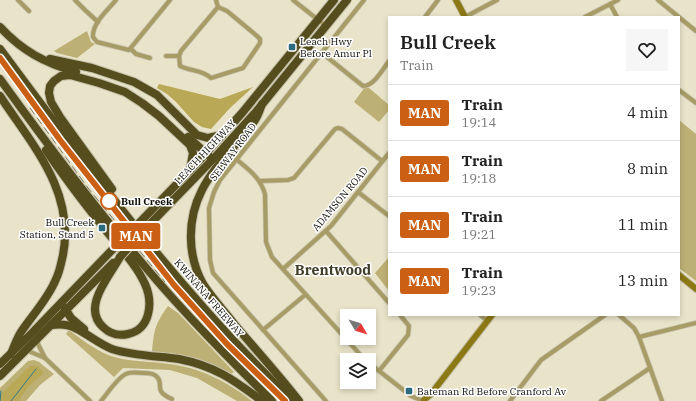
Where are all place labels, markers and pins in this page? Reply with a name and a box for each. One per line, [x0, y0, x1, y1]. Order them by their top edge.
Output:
place label: Leach Hwy Before Amur Pl [300, 35, 372, 60]
marker: Leach Hwy Before Amur Pl [287, 42, 297, 52]
marker: Bull Creek [100, 192, 118, 210]
place label: Bull Creek [121, 195, 173, 208]
place label: Bull Creek Station, Stand 5 [20, 216, 94, 241]
marker: Bull Creek Station, Stand 5 [97, 223, 107, 233]
place label: Bateman Rd Before Cranford Av [417, 385, 567, 398]
marker: Bateman Rd Before Cranford Av [404, 386, 414, 396]

